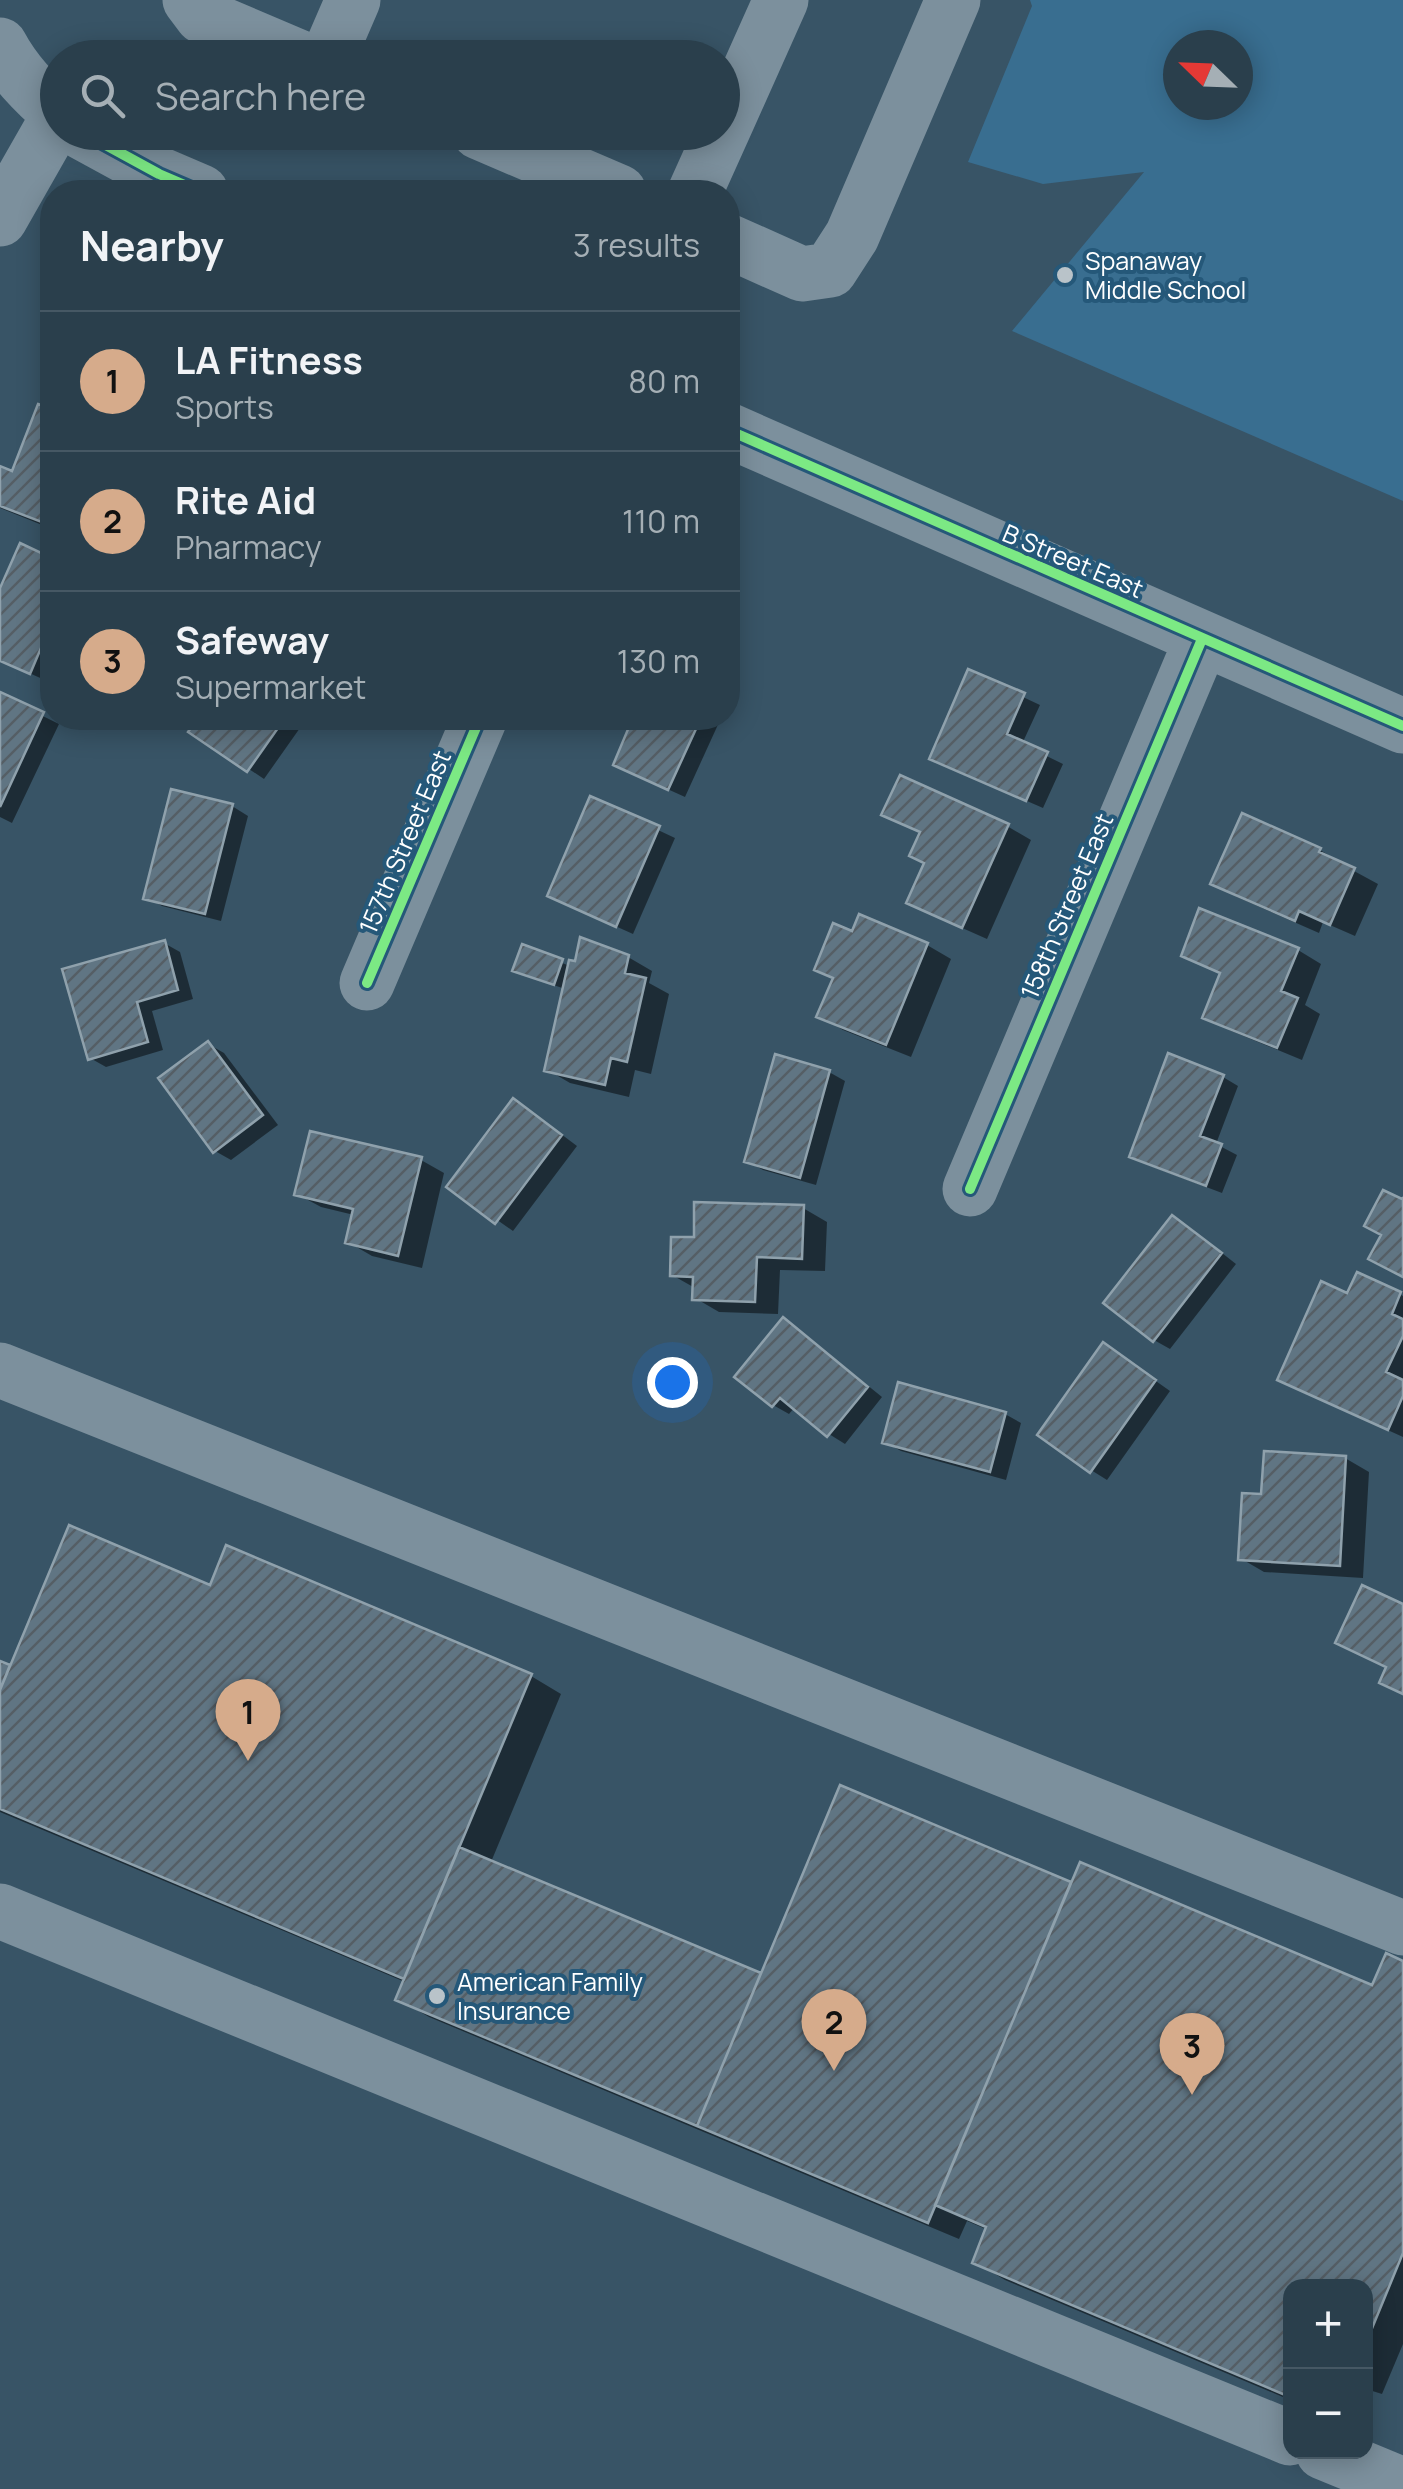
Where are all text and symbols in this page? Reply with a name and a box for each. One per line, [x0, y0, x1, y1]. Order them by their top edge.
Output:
north arrow [1163, 30, 1253, 120]
search box [40, 40, 740, 150]
icon: search [75, 68, 130, 123]
text: Search here [155, 69, 366, 121]
text: Nearby [80, 216, 224, 274]
text: 3 results [573, 223, 700, 267]
place label: Spanaway Middle School [1085, 243, 1246, 307]
marker: Spanaway Middle School [1054, 264, 1076, 286]
text: LA Fitness [175, 333, 363, 385]
text: 1 [105, 359, 120, 403]
text: 80 m [628, 359, 700, 403]
text: Sports [175, 385, 274, 429]
text: Rite Aid [175, 473, 316, 525]
text: 2 [103, 499, 122, 543]
text: 110 m [622, 499, 700, 543]
street label: B Street East [997, 515, 1149, 606]
text: Pharmacy [175, 525, 322, 569]
text: Safeway [175, 613, 329, 665]
text: 3 [103, 639, 122, 683]
text: 130 m [617, 639, 700, 683]
text: Supermarket [175, 665, 366, 709]
street label: 157th Street East [350, 745, 459, 939]
street label: 158th Street East [1012, 808, 1121, 1004]
your location [647, 1357, 698, 1408]
pin: 1 [216, 1678, 280, 1761]
place label: American Family Insurance [457, 1964, 643, 2028]
marker: American Family Insurance [426, 1985, 448, 2007]
pin: 2 [802, 1988, 866, 2071]
pin: 3 [1160, 2012, 1224, 2095]
map controls [1283, 2279, 1373, 2459]
button: + [1283, 2279, 1373, 2369]
button: − [1283, 2369, 1373, 2459]

